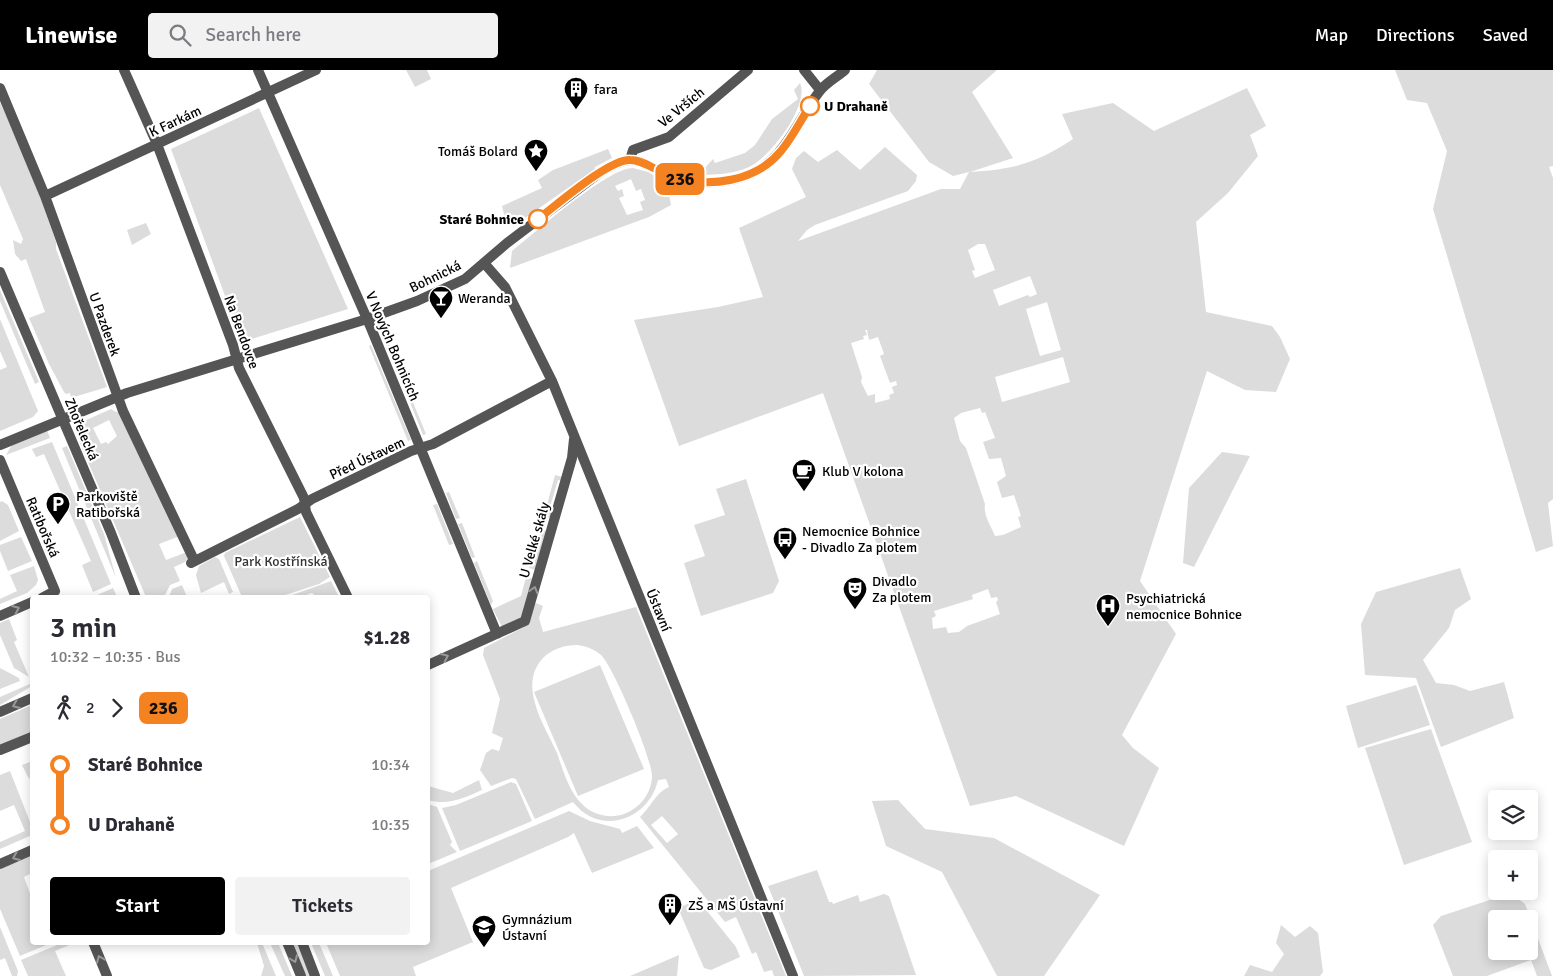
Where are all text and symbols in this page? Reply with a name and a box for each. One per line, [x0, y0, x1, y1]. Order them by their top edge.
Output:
search box [148, 13, 498, 58]
text: Linewise [25, 20, 118, 50]
icon: search [166, 21, 194, 49]
text: Search here [206, 23, 301, 47]
text: Map [1315, 24, 1348, 46]
text: Directions [1376, 24, 1455, 46]
text: Saved [1483, 24, 1528, 46]
building icon: fara [563, 76, 589, 110]
place label: fara [594, 81, 618, 98]
street label: Ve Vrších [655, 84, 708, 131]
marker: U Drahaně [800, 96, 820, 116]
place label: U Drahaně [824, 98, 888, 115]
street label: K Farkám [146, 102, 204, 141]
place icon: Tomáš Bolard [523, 138, 549, 172]
place label: Tomáš Bolard [438, 143, 518, 160]
line badge: 236 [651, 163, 709, 195]
text: 236 [665, 168, 695, 190]
marker: Staré Bohnice [528, 209, 548, 229]
place label: Staré Bohnice [440, 211, 524, 228]
street label: Bohnická [407, 257, 464, 296]
bar icon: Weranda [428, 285, 454, 319]
street label: V Nových Bohnicích [362, 289, 423, 404]
street label: U Pazderek [85, 290, 124, 358]
place label: Weranda [458, 290, 511, 307]
street label: Na Bendovce [220, 293, 263, 371]
street label: Zhořelecká [61, 395, 102, 463]
street label: Před Ústavem [327, 434, 408, 483]
cafe icon: Klub V kolona [791, 458, 817, 492]
place label: Klub V kolona [822, 463, 904, 480]
place label: Parkoviště Ratibořská [76, 488, 140, 521]
parking icon: Parkoviště Ratibořská [45, 491, 71, 525]
street label: Ratibořská [22, 494, 63, 560]
street label: U Velké skály [515, 500, 554, 580]
place label: Nemocnice Bohnice - Divadlo Za plotem [802, 523, 920, 556]
bus stop icon: Nemocnice Bohnice - Divadlo Za plotem [772, 526, 798, 560]
park label: Park Kostřínská [234, 553, 328, 570]
place label: Divadlo Za plotem [872, 573, 931, 606]
theatre icon: Divadlo Za plotem [842, 576, 868, 610]
street label: Ústavní [642, 586, 675, 634]
one-way arrow [528, 587, 538, 595]
place label: Psychiatrická nemocnice Bohnice [1126, 590, 1242, 623]
hospital icon: Psychiatrická nemocnice Bohnice [1095, 593, 1121, 627]
one-way arrow [11, 605, 20, 615]
text: 3 min [50, 611, 117, 645]
text: $1.28 [364, 626, 410, 650]
text: 10:32 – 10:35 · Bus [50, 647, 181, 667]
one-way arrow [440, 653, 449, 663]
icon: walk [50, 694, 78, 722]
icon: forward [103, 694, 131, 722]
text: 236 [149, 697, 178, 719]
text: 2 [86, 698, 95, 718]
one-way arrow [12, 699, 21, 710]
text: Staré Bohnice [88, 753, 203, 777]
text: 10:34 [371, 755, 410, 775]
map controls [1488, 790, 1538, 960]
button: layers [1488, 790, 1538, 840]
text: U Drahaně [88, 813, 175, 837]
text: 10:35 [371, 815, 410, 835]
one-way arrow [12, 850, 21, 861]
button: + [1488, 850, 1538, 900]
button: Start [50, 877, 225, 935]
button: Tickets [235, 877, 410, 935]
building icon: ZŠ a MŠ Ústavní [657, 892, 683, 926]
place label: ZŠ a MŠ Ústavní [688, 897, 784, 914]
button: − [1488, 910, 1538, 960]
place label: Gymnázium Ústavní [502, 911, 572, 944]
school or university icon: Gymnázium Ústavní [471, 914, 497, 948]
one-way arrow [287, 954, 298, 963]
one-way arrow [96, 955, 106, 964]

